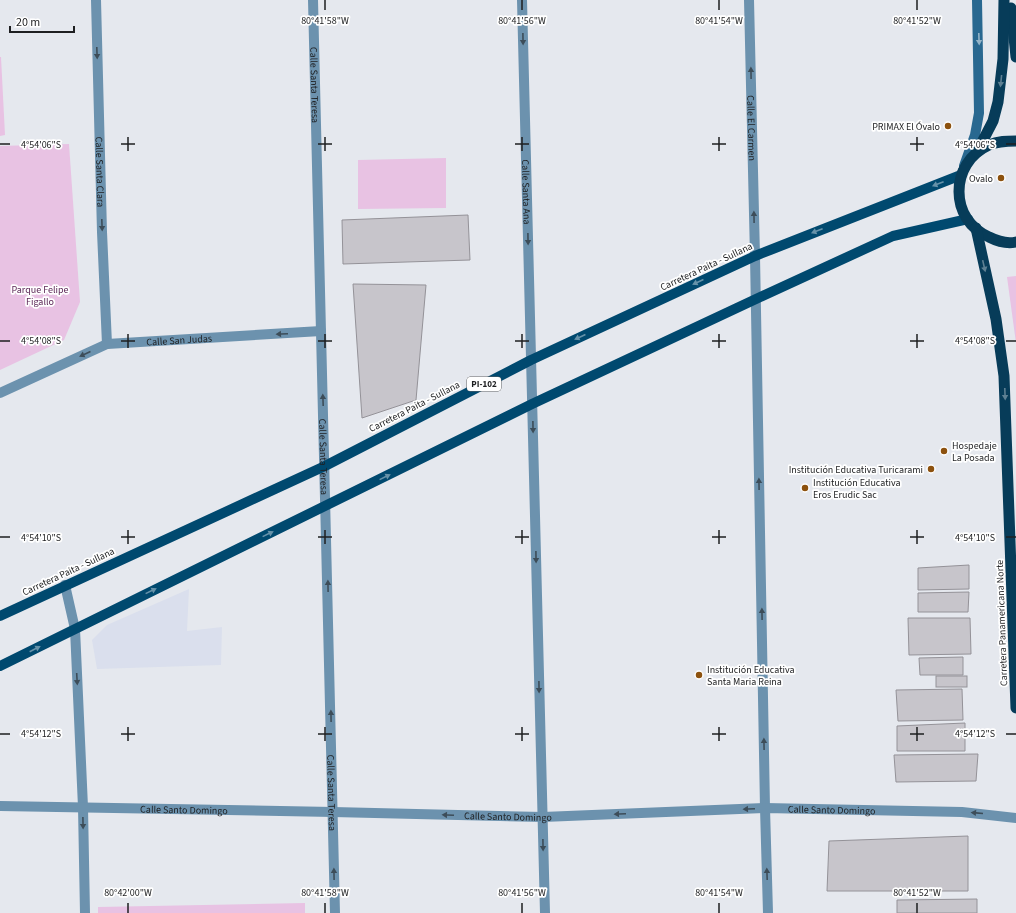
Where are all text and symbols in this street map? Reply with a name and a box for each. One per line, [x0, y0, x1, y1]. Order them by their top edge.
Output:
scale bar [10, 8, 74, 34]
text: 20 m [16, 14, 40, 31]
text: 80°41'58"W [301, 14, 349, 28]
text: 80°41'56"W [498, 14, 546, 28]
text: 80°41'54"W [695, 14, 743, 28]
text: 80°41'52"W [893, 14, 941, 28]
one-way arrow [520, 33, 526, 46]
one-way arrow [975, 33, 982, 45]
one-way arrow [94, 47, 100, 60]
street label: Calle Santa Teresa [306, 47, 322, 123]
one-way arrow [748, 66, 754, 79]
one-way arrow [997, 75, 1004, 87]
street label: Calle El Carmen [743, 95, 759, 161]
place label: PRIMAX El Óvalo [872, 120, 940, 134]
marker: PRIMAX El Óvalo [943, 121, 953, 131]
street label: Calle Santa Clara [92, 137, 107, 207]
text: 4°54'06"S [21, 138, 61, 152]
text: 4°54'06"S [955, 138, 995, 152]
street label: Calle Santa Ana [518, 159, 534, 225]
place label: Ovalo [969, 172, 993, 186]
marker: Ovalo [996, 173, 1006, 183]
one-way arrow [933, 181, 944, 187]
one-way arrow [751, 211, 758, 223]
one-way arrow [99, 219, 105, 232]
one-way arrow [811, 229, 823, 235]
one-way arrow [525, 233, 531, 246]
street label: Carretera Paita - Sullana [658, 239, 755, 294]
one-way arrow [982, 260, 988, 272]
one-way arrow [692, 279, 704, 286]
park label: Parque Felipe Figallo [12, 283, 68, 309]
one-way arrow [276, 330, 288, 337]
street label: Calle San Judas [146, 332, 213, 350]
text: 4°54'08"S [21, 334, 61, 348]
one-way arrow [574, 334, 586, 340]
text: 4°54'08"S [955, 334, 995, 348]
one-way arrow [78, 352, 90, 358]
road number: PI-102 [467, 377, 501, 391]
street label: Carretera Paita - Sullana [367, 378, 462, 436]
one-way arrow [1002, 388, 1008, 401]
one-way arrow [320, 393, 326, 406]
street label: Calle Santa Teresa [315, 419, 331, 495]
one-way arrow [530, 421, 536, 434]
place label: Hospedaje La Posada [952, 439, 997, 465]
marker: Hospedaje La Posada [939, 446, 949, 456]
place label: Institución Educativa Turicarami [789, 463, 923, 477]
marker: Institución Educativa Turicarami [926, 464, 936, 474]
one-way arrow [379, 474, 391, 480]
place label: Institución Educativa Eros Erudic Sac [813, 476, 901, 502]
one-way arrow [756, 477, 762, 490]
marker: Institución Educativa Eros Erudic Sac [800, 483, 810, 493]
text: 4°54'10"S [21, 531, 61, 545]
one-way arrow [262, 531, 274, 537]
text: 4°54'10"S [955, 531, 995, 545]
street label: Carretera Paita - Sullana [20, 544, 117, 599]
one-way arrow [533, 551, 539, 564]
street label: Carretera Panamericana Norte [993, 559, 1011, 686]
one-way arrow [324, 580, 331, 592]
one-way arrow [146, 588, 157, 594]
one-way arrow [758, 608, 765, 620]
one-way arrow [29, 646, 41, 652]
place label: Institución Educativa Santa Maria Reina [707, 663, 795, 689]
marker: Institución Educativa Santa Maria Reina [694, 670, 704, 680]
one-way arrow [74, 673, 81, 685]
one-way arrow [536, 681, 543, 693]
one-way arrow [328, 709, 334, 722]
text: 4°54'12"S [21, 727, 61, 741]
text: 4°54'12"S [955, 727, 995, 741]
one-way arrow [761, 737, 767, 750]
street label: Calle Santa Teresa [323, 755, 339, 831]
street label: Calle Santo Domingo [788, 802, 876, 818]
street label: Calle Santo Domingo [140, 803, 228, 818]
one-way arrow [742, 806, 755, 812]
street label: Calle Santo Domingo [464, 809, 552, 825]
one-way arrow [971, 810, 983, 816]
one-way arrow [442, 811, 454, 818]
one-way arrow [613, 811, 626, 817]
one-way arrow [80, 817, 86, 830]
one-way arrow [540, 839, 547, 851]
one-way arrow [764, 867, 770, 880]
one-way arrow [331, 868, 338, 880]
text: 80°42'00"W [104, 886, 152, 900]
text: 80°41'58"W [301, 886, 349, 900]
text: 80°41'56"W [498, 886, 546, 900]
text: 80°41'54"W [695, 886, 743, 900]
text: 80°41'52"W [893, 886, 941, 900]

